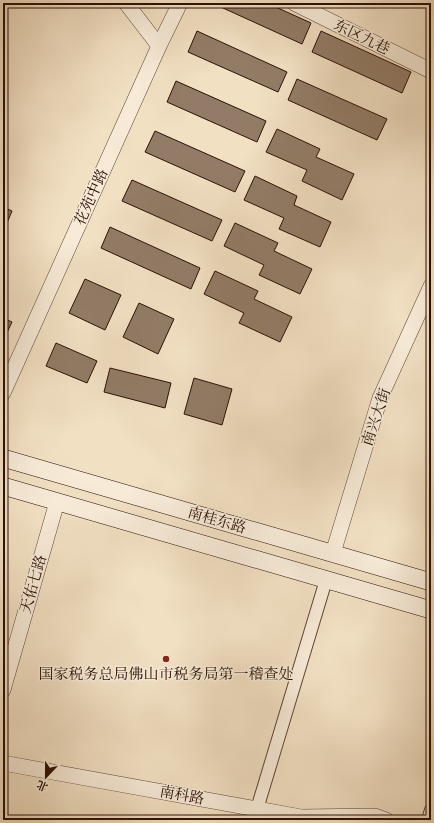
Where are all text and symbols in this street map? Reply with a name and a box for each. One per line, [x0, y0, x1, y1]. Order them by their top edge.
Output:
street label: 东区九巷 [331, 16, 393, 58]
street label: 花苑中路 [71, 166, 111, 228]
street label: 南兴大街 [358, 386, 394, 448]
street label: 南桂东路 [186, 503, 248, 537]
street label: 天佑七路 [16, 553, 50, 615]
marker: 国家税务总局佛山市税务局第一稽查处 [161, 654, 171, 664]
place label: 国家税务总局佛山市税务局第一稽查处 [38, 665, 294, 683]
north arrow [26, 757, 66, 797]
text: 北 [35, 778, 50, 794]
street label: 南科路 [158, 782, 206, 808]

